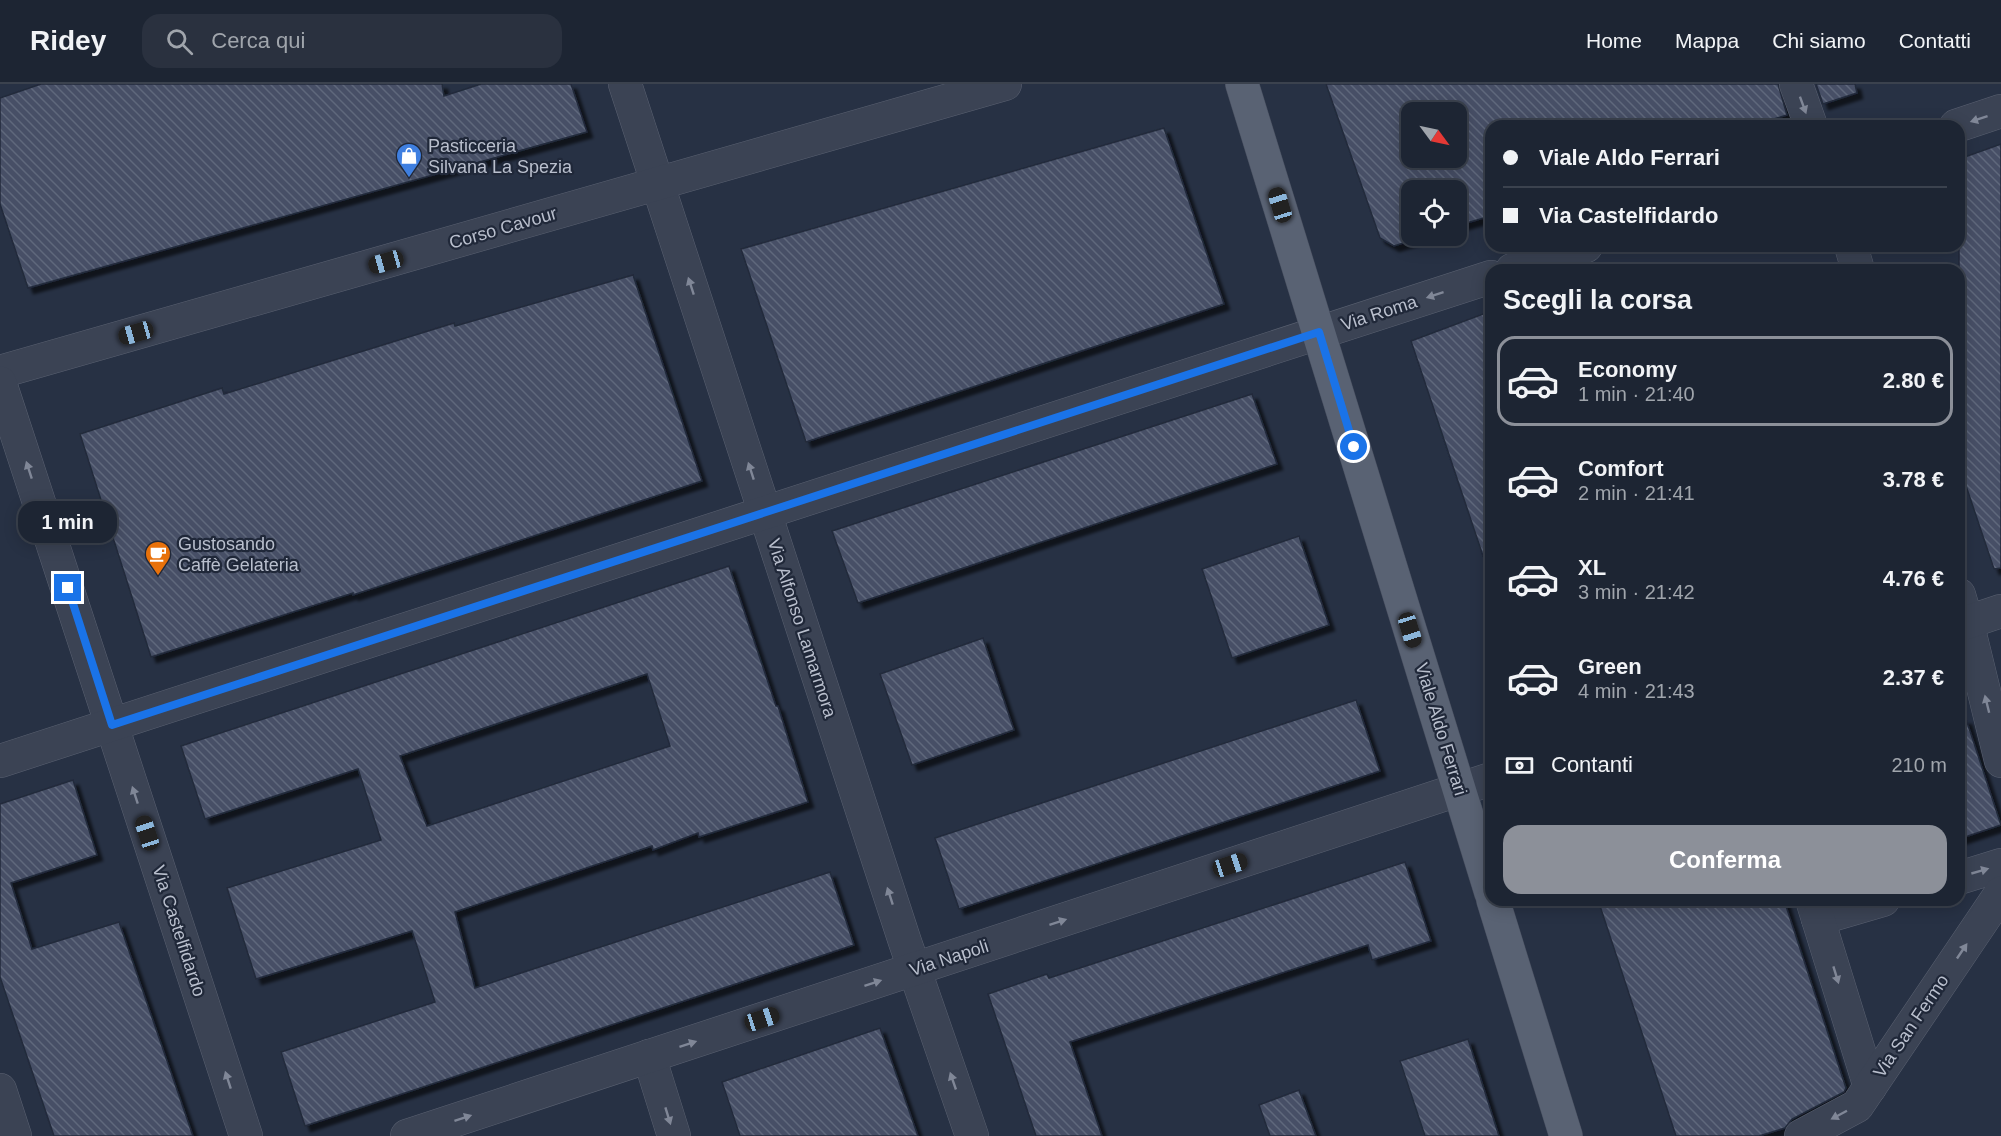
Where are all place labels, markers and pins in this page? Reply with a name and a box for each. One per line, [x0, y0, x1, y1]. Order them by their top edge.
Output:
place label: Pasticceria Silvana La Spezia [428, 136, 573, 177]
shop icon: Pasticceria Silvana La Spezia [394, 141, 424, 179]
place label: Gustosando Caffè Gelateria [178, 534, 300, 575]
cafe icon: Gustosando Caffè Gelateria [143, 539, 173, 577]

